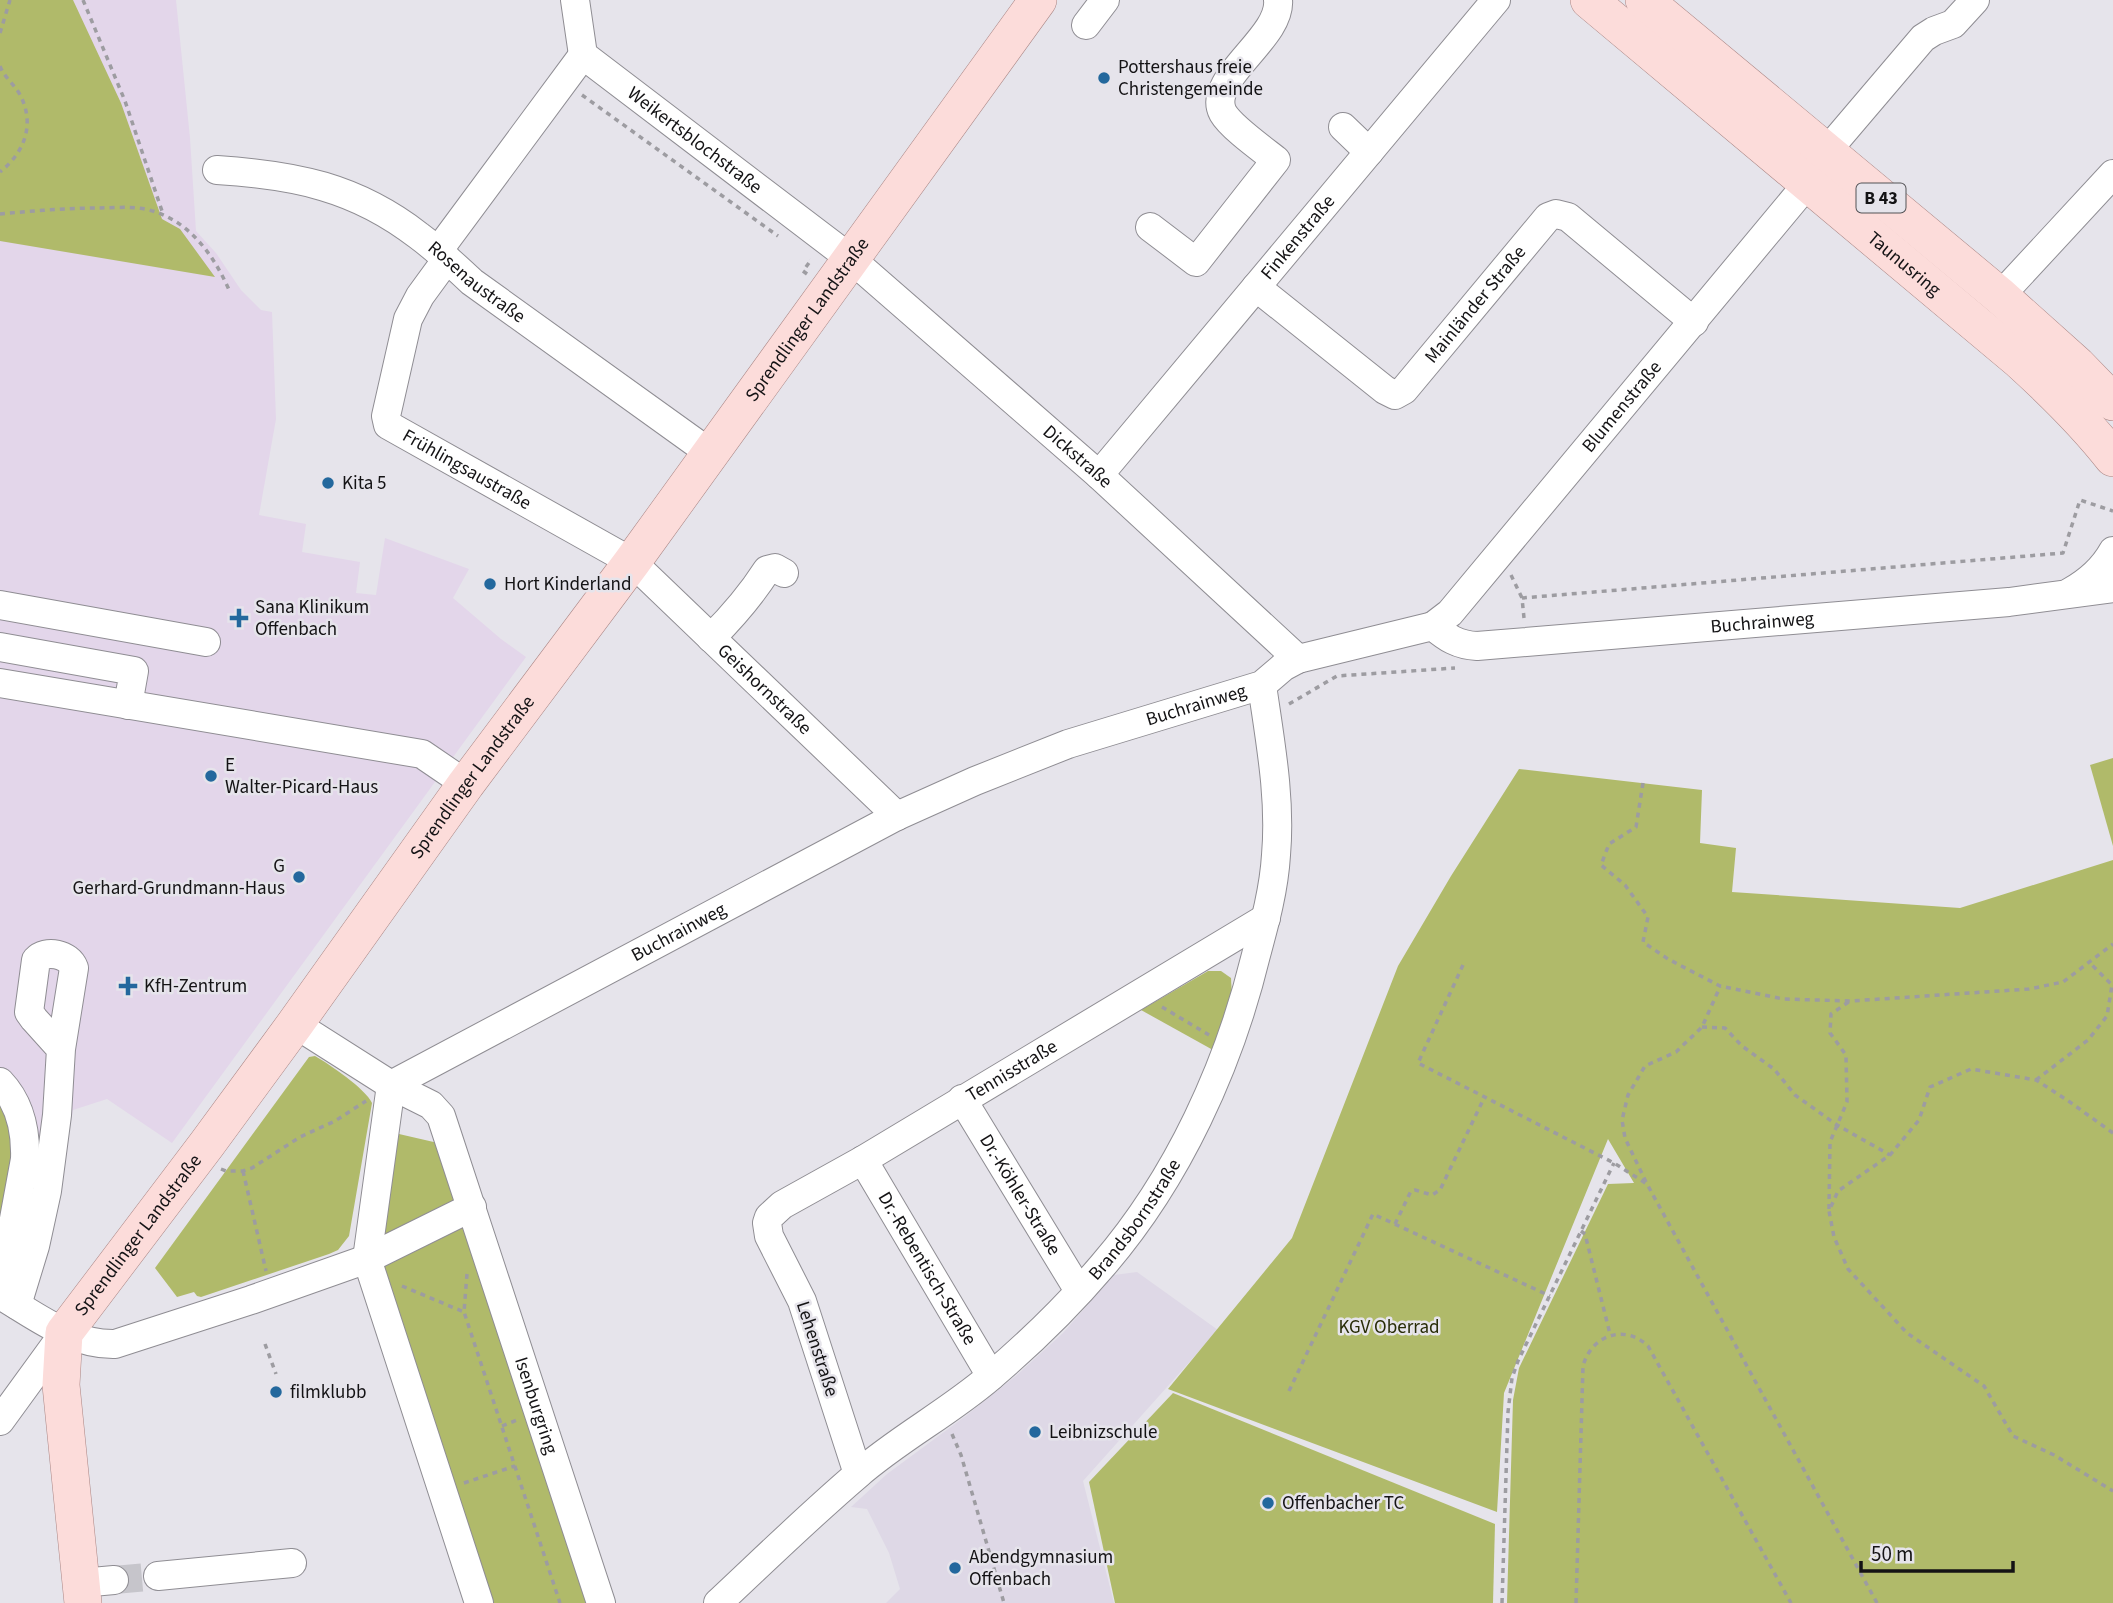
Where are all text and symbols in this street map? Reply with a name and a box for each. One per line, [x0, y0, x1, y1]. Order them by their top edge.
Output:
place label: Pottershaus freie Christengemeinde [1118, 54, 1263, 103]
marker: Pottershaus freie Christengemeinde [1096, 70, 1112, 86]
street label: Weikertsblochstraße [622, 80, 768, 200]
road number: B 43 [1856, 183, 1906, 212]
street label: Finkenstraße [1254, 189, 1341, 286]
street label: Taunusring [1861, 225, 1947, 303]
street label: Sprendlinger Landstraße [739, 232, 876, 407]
street label: Rosenaustraße [422, 234, 531, 330]
street label: Mainländer Straße [1418, 240, 1532, 369]
street label: Blumenstraße [1576, 355, 1668, 458]
street label: Dickstraße [1037, 418, 1118, 494]
street label: Frühlingsaustraße [398, 422, 536, 516]
place label: Kita 5 [342, 470, 387, 497]
marker: Kita 5 [320, 475, 336, 491]
place label: Hort Kinderland [504, 571, 632, 598]
marker: Hort Kinderland [482, 576, 498, 592]
place label: Sana Klinikum Offenbach [255, 594, 369, 643]
street label: Buchrainweg [1709, 605, 1815, 640]
marker: Sana Klinikum Offenbach [229, 608, 249, 628]
street label: Geishornstraße [711, 637, 818, 741]
street label: Buchrainweg [1143, 677, 1250, 733]
street label: Sprendlinger Landstraße [403, 690, 541, 864]
place label: E Walter-Picard-Haus [225, 752, 378, 801]
marker: E Walter-Picard-Haus [203, 768, 219, 784]
place label: G Gerhard-Grundmann-Haus [73, 853, 285, 902]
marker: G Gerhard-Grundmann-Haus [291, 869, 307, 885]
street label: Buchrainweg [626, 896, 731, 968]
place label: KfH-Zentrum [144, 973, 247, 1000]
marker: KfH-Zentrum [118, 976, 138, 996]
street label: Tennisstraße [961, 1033, 1062, 1109]
street label: Dr.-Köhler-Straße [973, 1129, 1068, 1260]
street label: Sprendlinger Landstraße [68, 1149, 208, 1322]
street label: Brandsbornstraße [1082, 1154, 1187, 1286]
street label: Dr.-Rebentisch-Straße [871, 1187, 983, 1350]
street label: Lehenstraße [789, 1298, 845, 1400]
park label: KGV Oberrad [1338, 1314, 1440, 1341]
street label: Isenburgring [508, 1353, 565, 1458]
place label: filmklubb [290, 1379, 366, 1406]
marker: filmklubb [268, 1384, 284, 1400]
place label: Leibnizschule [1049, 1419, 1157, 1446]
marker: Leibnizschule [1027, 1424, 1043, 1440]
place label: Offenbacher TC [1282, 1490, 1405, 1517]
marker: Offenbacher TC [1260, 1495, 1276, 1511]
scale bar [1861, 1530, 2013, 1574]
text: 50 m [1871, 1539, 1913, 1569]
place label: Abendgymnasium Offenbach [969, 1544, 1113, 1593]
marker: Abendgymnasium Offenbach [947, 1560, 963, 1576]

